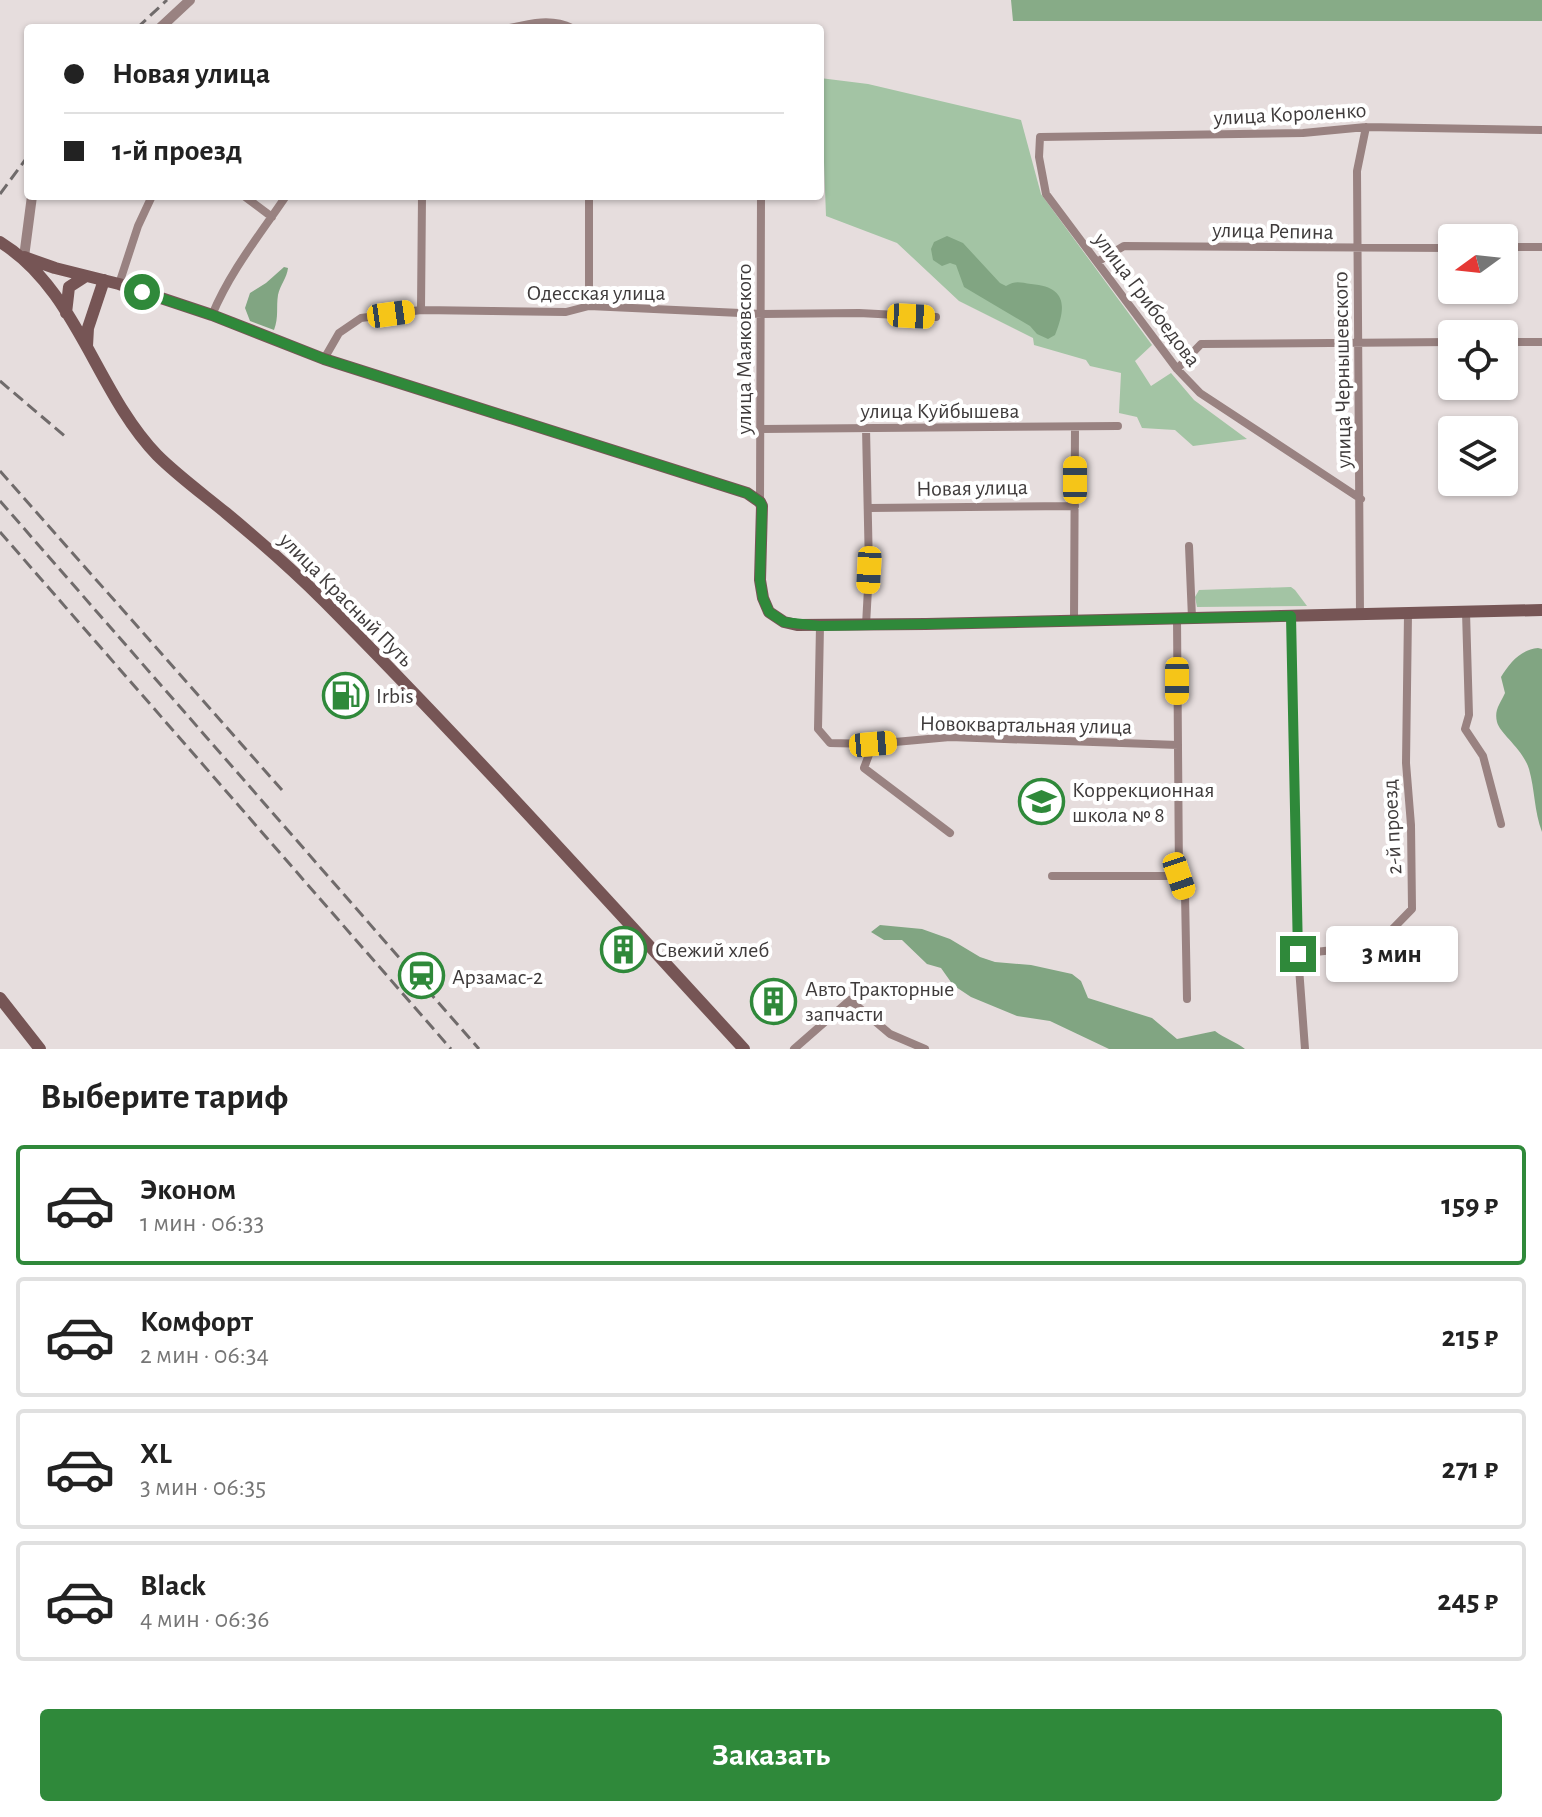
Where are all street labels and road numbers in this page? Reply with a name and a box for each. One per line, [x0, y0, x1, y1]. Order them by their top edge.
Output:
street label: улица Короленко [1212, 99, 1367, 129]
street label: улица Репина [1211, 219, 1334, 243]
street label: улица Грибоедова [1089, 228, 1205, 371]
street label: улица Маяковского [733, 264, 755, 435]
street label: улица Чернышевского [1329, 271, 1355, 470]
street label: Одесская улица [527, 282, 666, 304]
street label: улица Куйбышева [859, 400, 1020, 422]
street label: Новая улица [916, 476, 1028, 500]
street label: улица Красный Путь [274, 528, 418, 671]
street label: Новоквартальная улица [920, 712, 1132, 738]
street label: 2-й проезд [1379, 779, 1405, 875]

